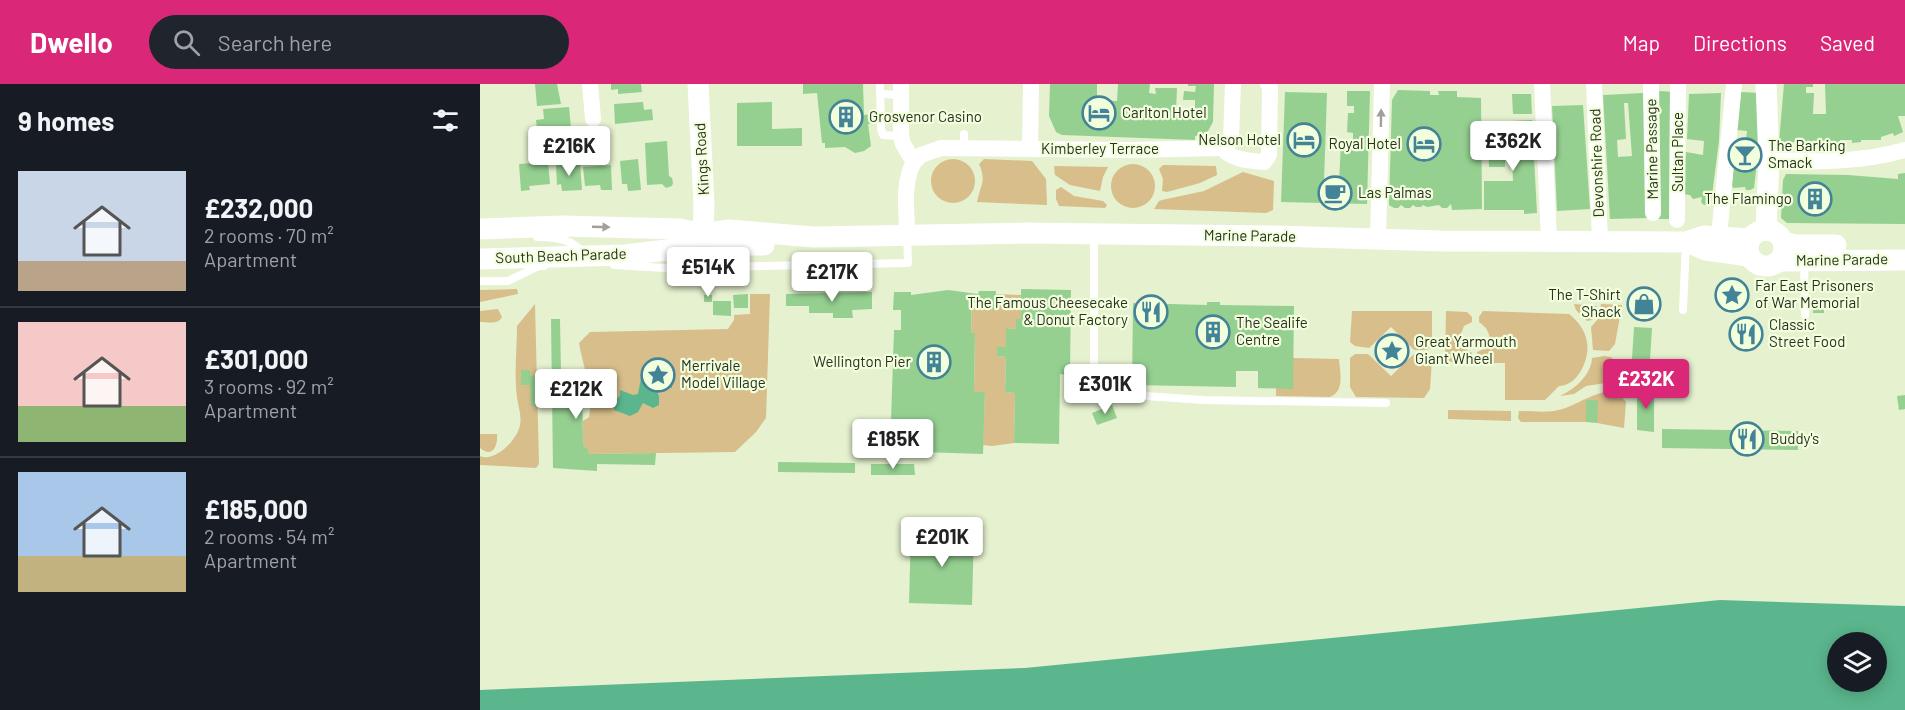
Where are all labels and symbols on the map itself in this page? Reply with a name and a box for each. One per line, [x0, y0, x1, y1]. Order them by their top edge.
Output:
hotel icon: Carlton Hotel [1081, 95, 1117, 131]
street label: Marine Passage [1641, 98, 1661, 200]
building icon: Grosvenor Casino [828, 99, 864, 135]
place label: Carlton Hotel [1122, 103, 1207, 121]
place label: Grosvenor Casino [869, 107, 982, 125]
one-way arrow [1376, 108, 1386, 127]
street label: Devonshire Road [1585, 108, 1607, 218]
street label: Sultan Place [1668, 112, 1686, 192]
pin: £362K [1471, 121, 1555, 172]
street label: Kings Road [690, 122, 712, 196]
hotel icon: Nelson Hotel [1286, 122, 1322, 158]
pin: £216K [527, 126, 611, 177]
hotel icon: Royal Hotel [1406, 126, 1442, 162]
place label: Nelson Hotel [1198, 130, 1281, 148]
place label: Royal Hotel [1329, 134, 1401, 152]
place label: The Barking Smack [1768, 136, 1845, 171]
bar icon: The Barking Smack [1727, 137, 1763, 173]
street label: Kimberley Terrace [1041, 139, 1159, 157]
cafe icon: Las Palmas [1317, 175, 1353, 211]
building icon: The Flamingo [1797, 181, 1833, 217]
place label: Las Palmas [1358, 183, 1432, 201]
place label: The Flamingo [1704, 189, 1792, 207]
one-way arrow [592, 223, 611, 232]
street label: Marine Parade [1204, 225, 1296, 245]
street label: South Beach Parade [495, 244, 627, 266]
pin: £514K [666, 247, 750, 298]
street label: Marine Parade [1796, 249, 1888, 269]
pin: £217K [790, 252, 874, 303]
place label: Far East Prisoners of War Memorial [1755, 276, 1874, 311]
place icon: Far East Prisoners of War Memorial [1714, 277, 1750, 313]
place label: The T-Shirt Shack [1548, 285, 1621, 320]
shop icon: The T-Shirt Shack [1626, 286, 1662, 322]
place label: The Famous Cheesecake & Donut Factory [967, 293, 1128, 328]
restaurant icon: The Famous Cheesecake & Donut Factory [1133, 294, 1169, 330]
place label: The Sealife Centre [1236, 313, 1308, 348]
building icon: The Sealife Centre [1195, 314, 1231, 350]
place label: Classic Street Food [1769, 315, 1845, 350]
restaurant icon: Classic Street Food [1728, 316, 1764, 352]
place label: Great Yarmouth Giant Wheel [1415, 332, 1517, 367]
place icon: Great Yarmouth Giant Wheel [1374, 333, 1410, 369]
building icon: Wellington Pier [916, 344, 952, 380]
place label: Wellington Pier [813, 352, 912, 370]
place label: Merrivale Model Village [681, 356, 766, 391]
place icon: Merrivale Model Village [640, 357, 676, 393]
pin: £232K [1604, 359, 1688, 410]
pin: £301K [1063, 364, 1147, 415]
pin: £212K [534, 369, 618, 420]
pin: £185K [851, 419, 935, 470]
restaurant icon: Buddy's [1729, 421, 1765, 457]
place label: Buddy's [1770, 429, 1819, 447]
pin: £201K [900, 517, 984, 568]

